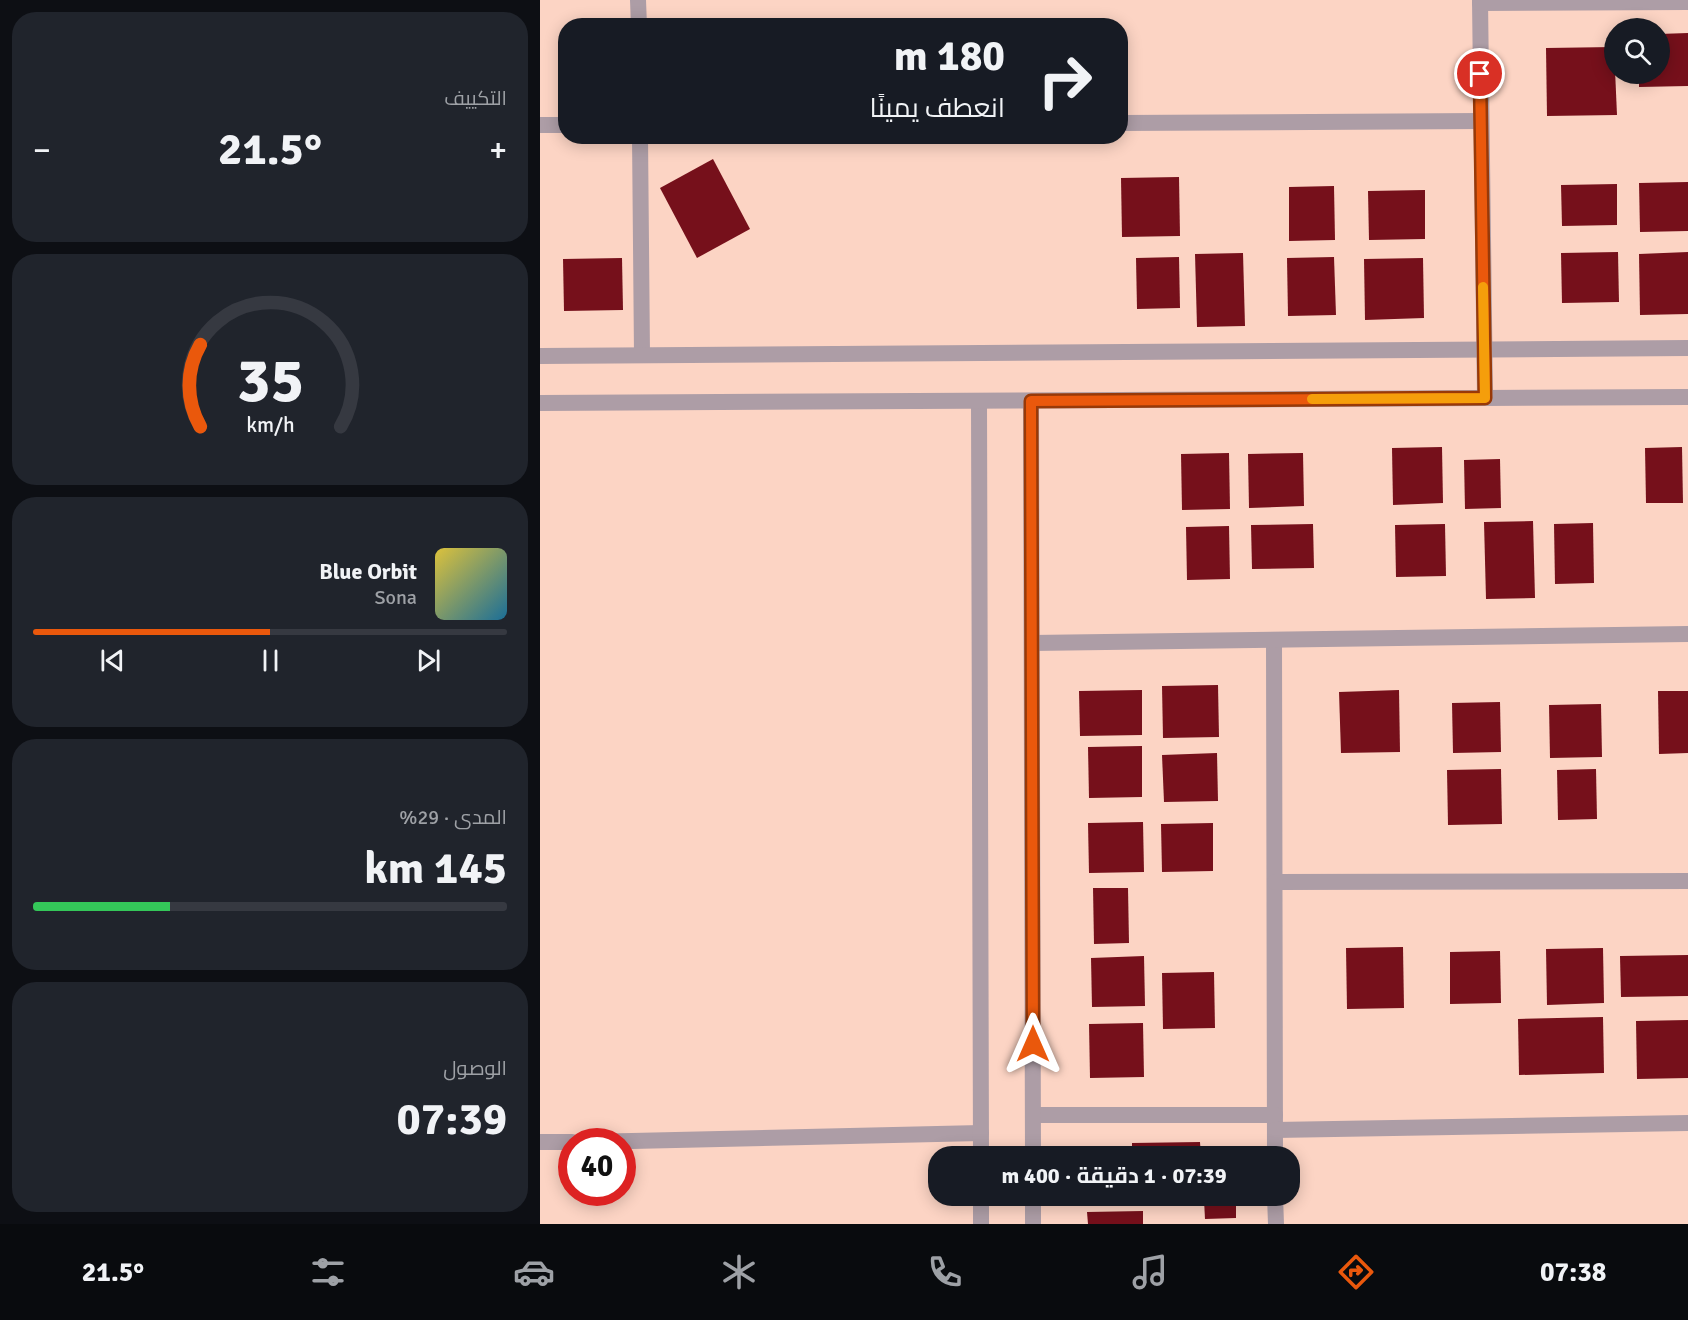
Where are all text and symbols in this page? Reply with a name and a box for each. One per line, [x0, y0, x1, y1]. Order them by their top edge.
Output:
map controls [1604, 18, 1670, 84]
button: search [1604, 18, 1670, 84]
text: 180 m [894, 31, 1005, 82]
icon: right [1026, 42, 1104, 120]
pin [1454, 48, 1505, 99]
icon: arrive [1463, 57, 1496, 90]
text: التكييف [444, 86, 507, 111]
text: انعطف يمينًا [869, 92, 1005, 125]
text: 21.5° [218, 122, 322, 177]
text: − [33, 130, 51, 171]
text: + [489, 130, 507, 171]
text: 35 [236, 342, 304, 419]
text: km/h [246, 412, 294, 438]
text: Blue Orbit [319, 558, 417, 585]
text: Sona [374, 585, 417, 610]
icon: previous [96, 644, 129, 677]
icon: pause [254, 644, 287, 677]
icon: next [412, 644, 445, 677]
text: المدى · 29% [399, 805, 507, 830]
text: 145 km [364, 841, 507, 896]
position arrow [1001, 1012, 1065, 1076]
text: الوصول [443, 1056, 507, 1081]
text: 07:39 [397, 1092, 507, 1147]
speed limit sign: 40 [558, 1128, 636, 1206]
text: 07:39 · 1 دقيقة · 400 m [1001, 1162, 1227, 1189]
icon: filters [307, 1251, 349, 1293]
icon: car [513, 1251, 555, 1293]
icon: climate [718, 1251, 760, 1293]
icon: phone [924, 1251, 966, 1293]
icon: music [1129, 1251, 1171, 1293]
icon: directions [1335, 1251, 1377, 1293]
text: 21.5° [82, 1256, 144, 1289]
text: 07:38 [1540, 1256, 1606, 1289]

